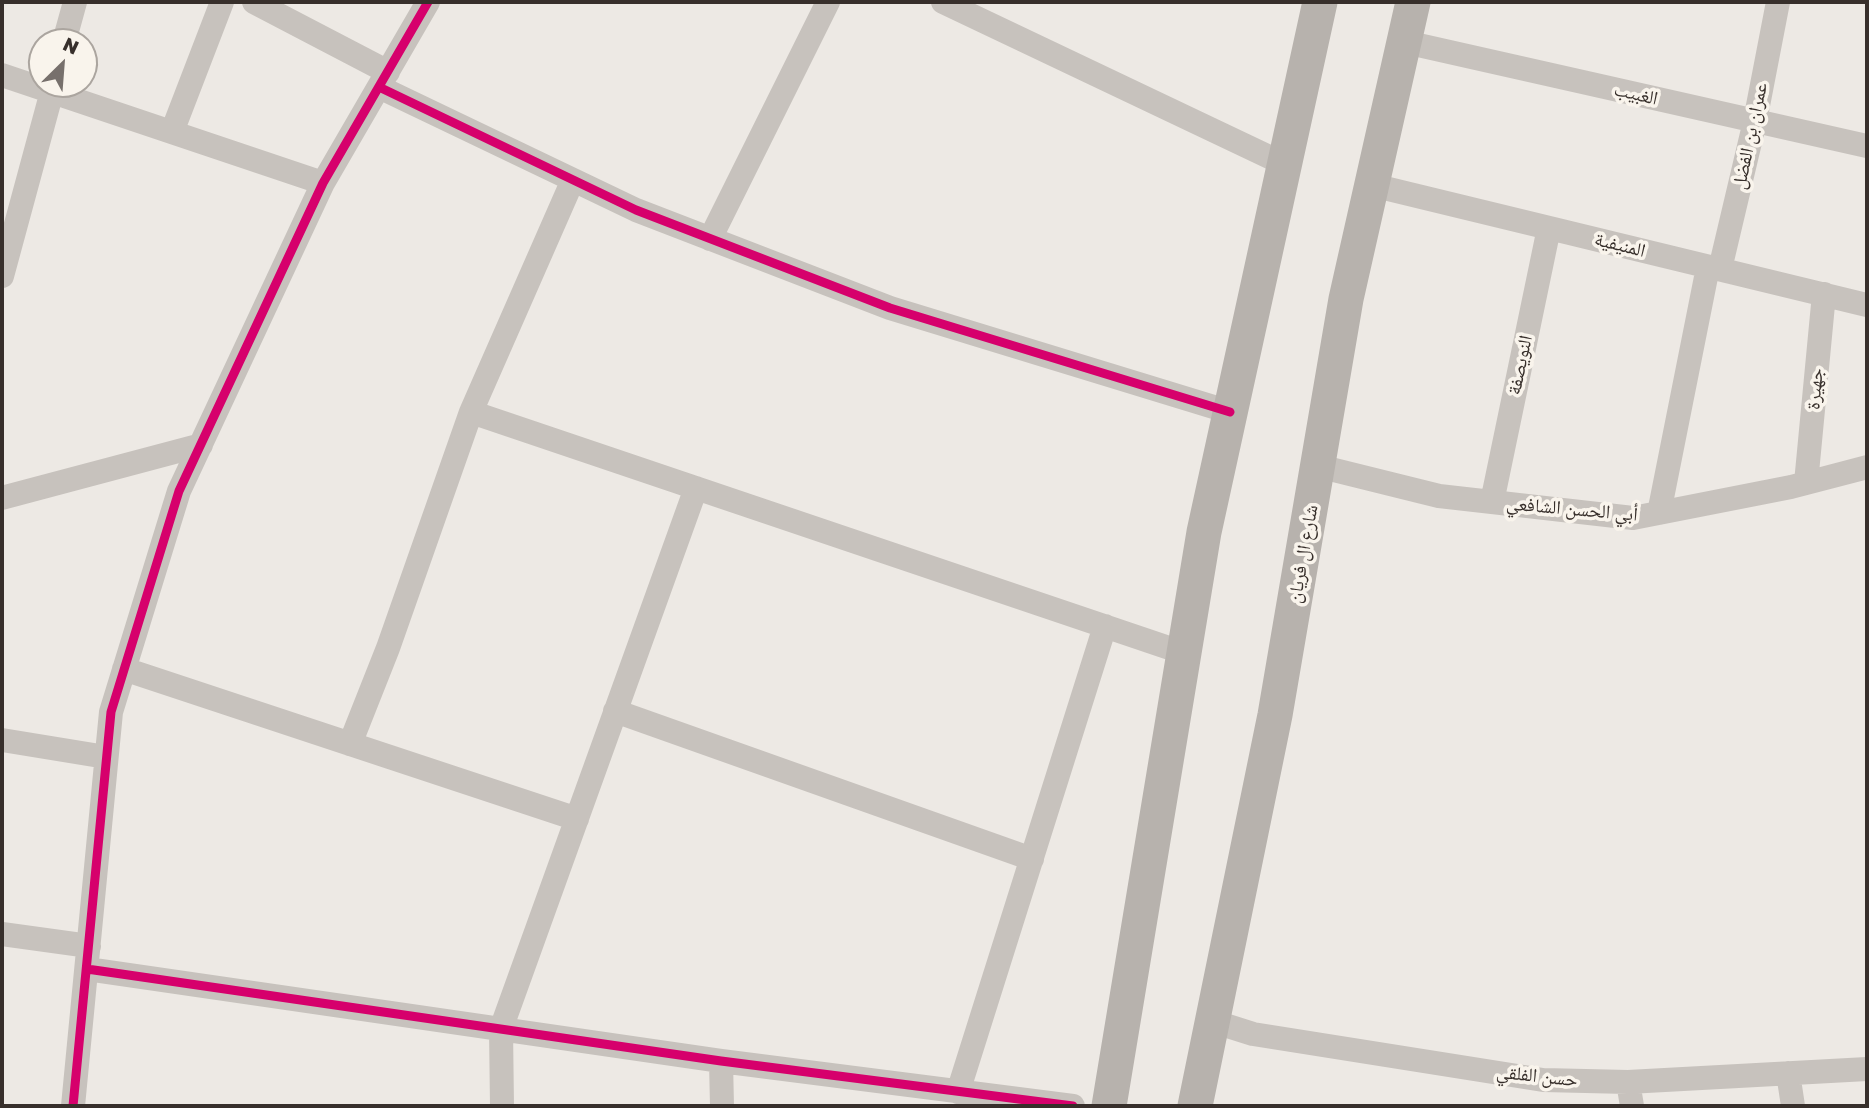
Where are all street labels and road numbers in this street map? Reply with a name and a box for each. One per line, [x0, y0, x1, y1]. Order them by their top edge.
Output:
street label: الغبيب [1612, 78, 1660, 110]
street label: عمران بن الفضل [1728, 81, 1772, 191]
street label: المنيفية [1592, 228, 1648, 262]
street label: النويصفة [1503, 333, 1537, 397]
street label: جهيرة [1802, 367, 1828, 411]
street label: أبي الحسن الشافعي [1505, 492, 1639, 526]
street label: شارع ال فريان [1283, 503, 1323, 605]
street label: حسن الفلقي [1495, 1060, 1579, 1092]

